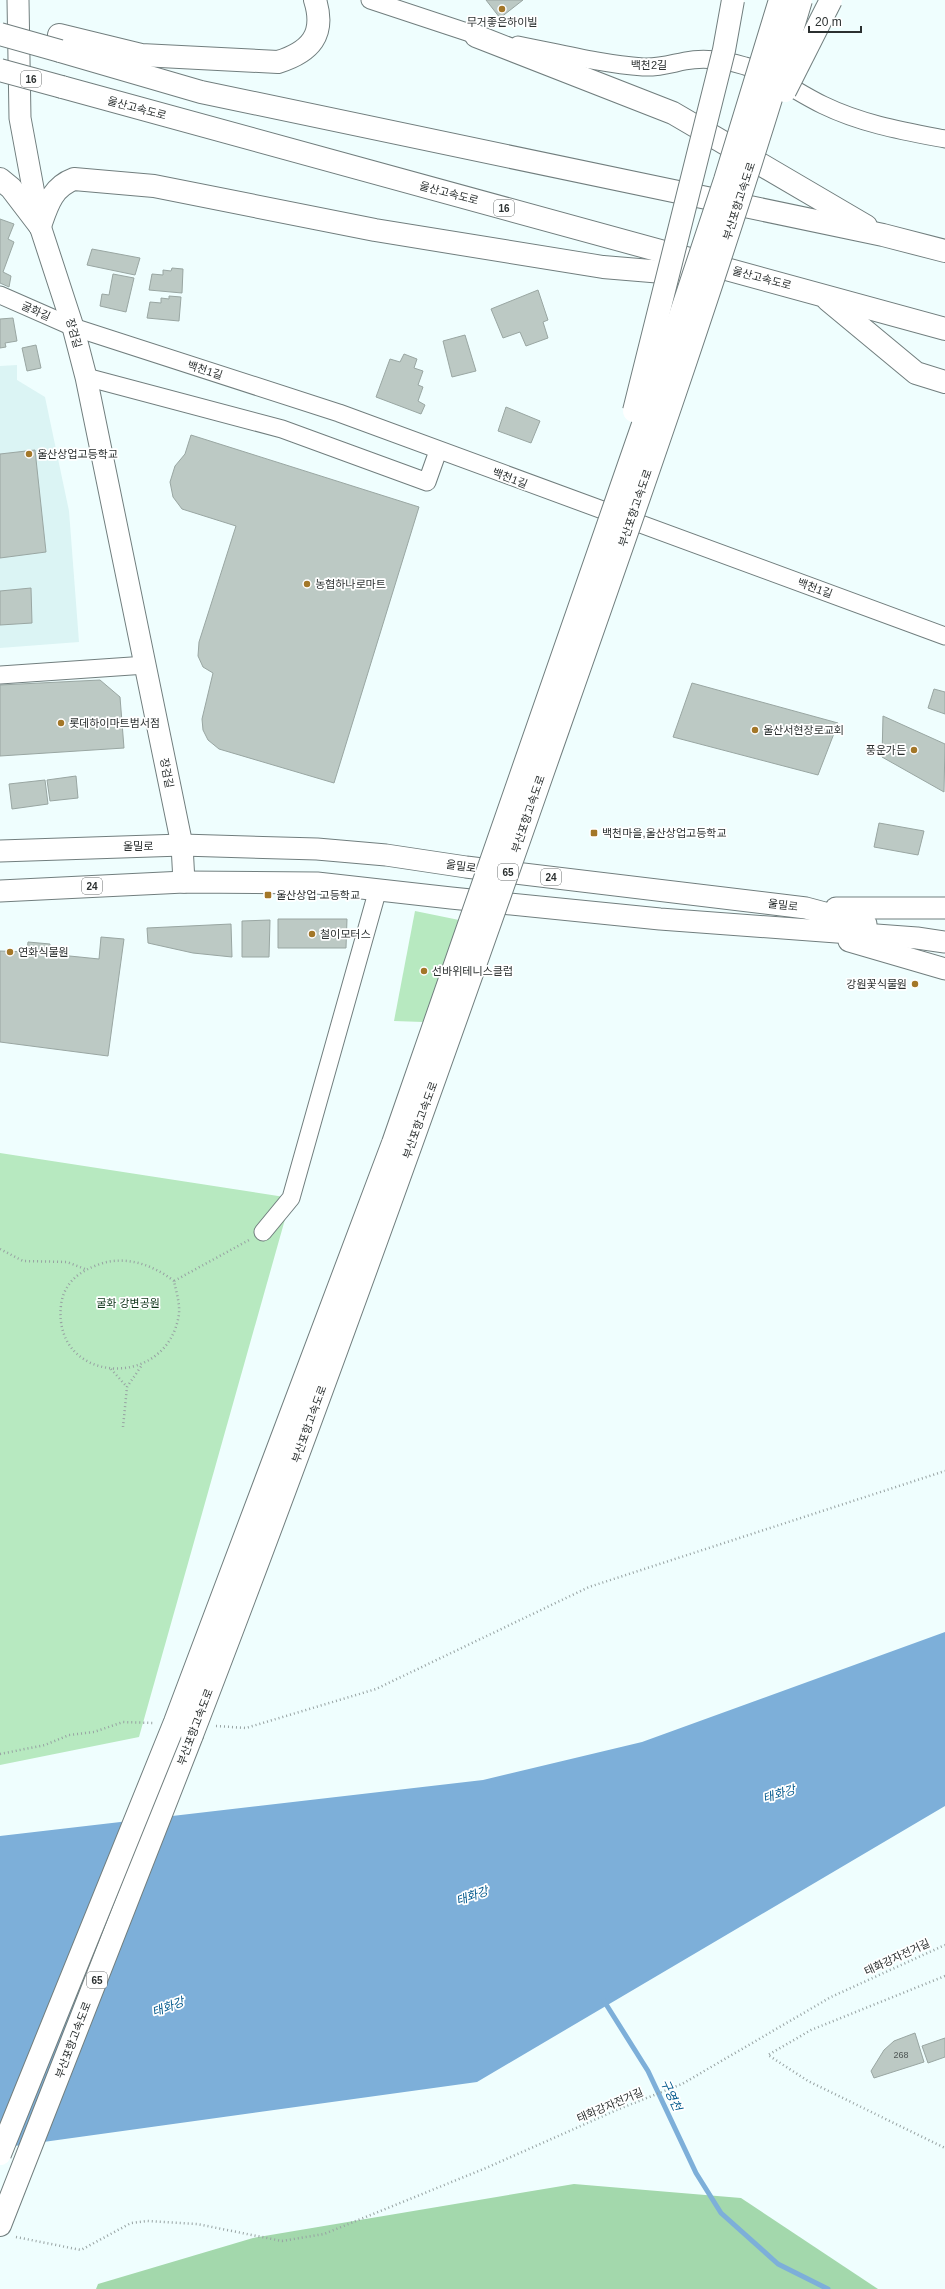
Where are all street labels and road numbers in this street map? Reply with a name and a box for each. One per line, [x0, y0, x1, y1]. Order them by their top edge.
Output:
street label: 백천2길 [631, 59, 667, 71]
road number: 16 [21, 71, 41, 87]
street label: 울산고속도로 [106, 94, 168, 122]
street label: 부산포항고속도로 [721, 161, 757, 241]
street label: 울산고속도로 [418, 179, 480, 207]
road number: 16 [494, 200, 514, 216]
street label: 울산고속도로 [731, 264, 793, 292]
street label: 굴화길 [20, 299, 52, 323]
street label: 장검길 [64, 317, 84, 349]
street label: 백천1길 [186, 359, 224, 381]
street label: 백천1길 [491, 466, 529, 490]
street label: 부산포항고속도로 [616, 468, 654, 548]
street label: 백천1길 [796, 576, 834, 600]
street label: 장검길 [158, 757, 176, 789]
street label: 부산포항고속도로 [509, 774, 547, 854]
street label: 울밀로 [123, 840, 153, 852]
street label: 울밀로 [445, 858, 477, 874]
road number: 65 [498, 864, 518, 880]
road number: 24 [541, 869, 561, 885]
road number: 24 [82, 878, 102, 894]
street label: 울밀로 [767, 897, 799, 913]
street label: 부산포항고속도로 [401, 1080, 439, 1160]
street label: 부산포항고속도로 [290, 1384, 328, 1464]
street label: 부산포항고속도로 [175, 1687, 215, 1767]
street label: 태화강자전거길 [862, 1937, 932, 1977]
road number: 65 [87, 1972, 107, 1988]
street label: 부산포항고속도로 [53, 2000, 93, 2080]
street label: 태화강자전거길 [575, 2086, 645, 2124]

